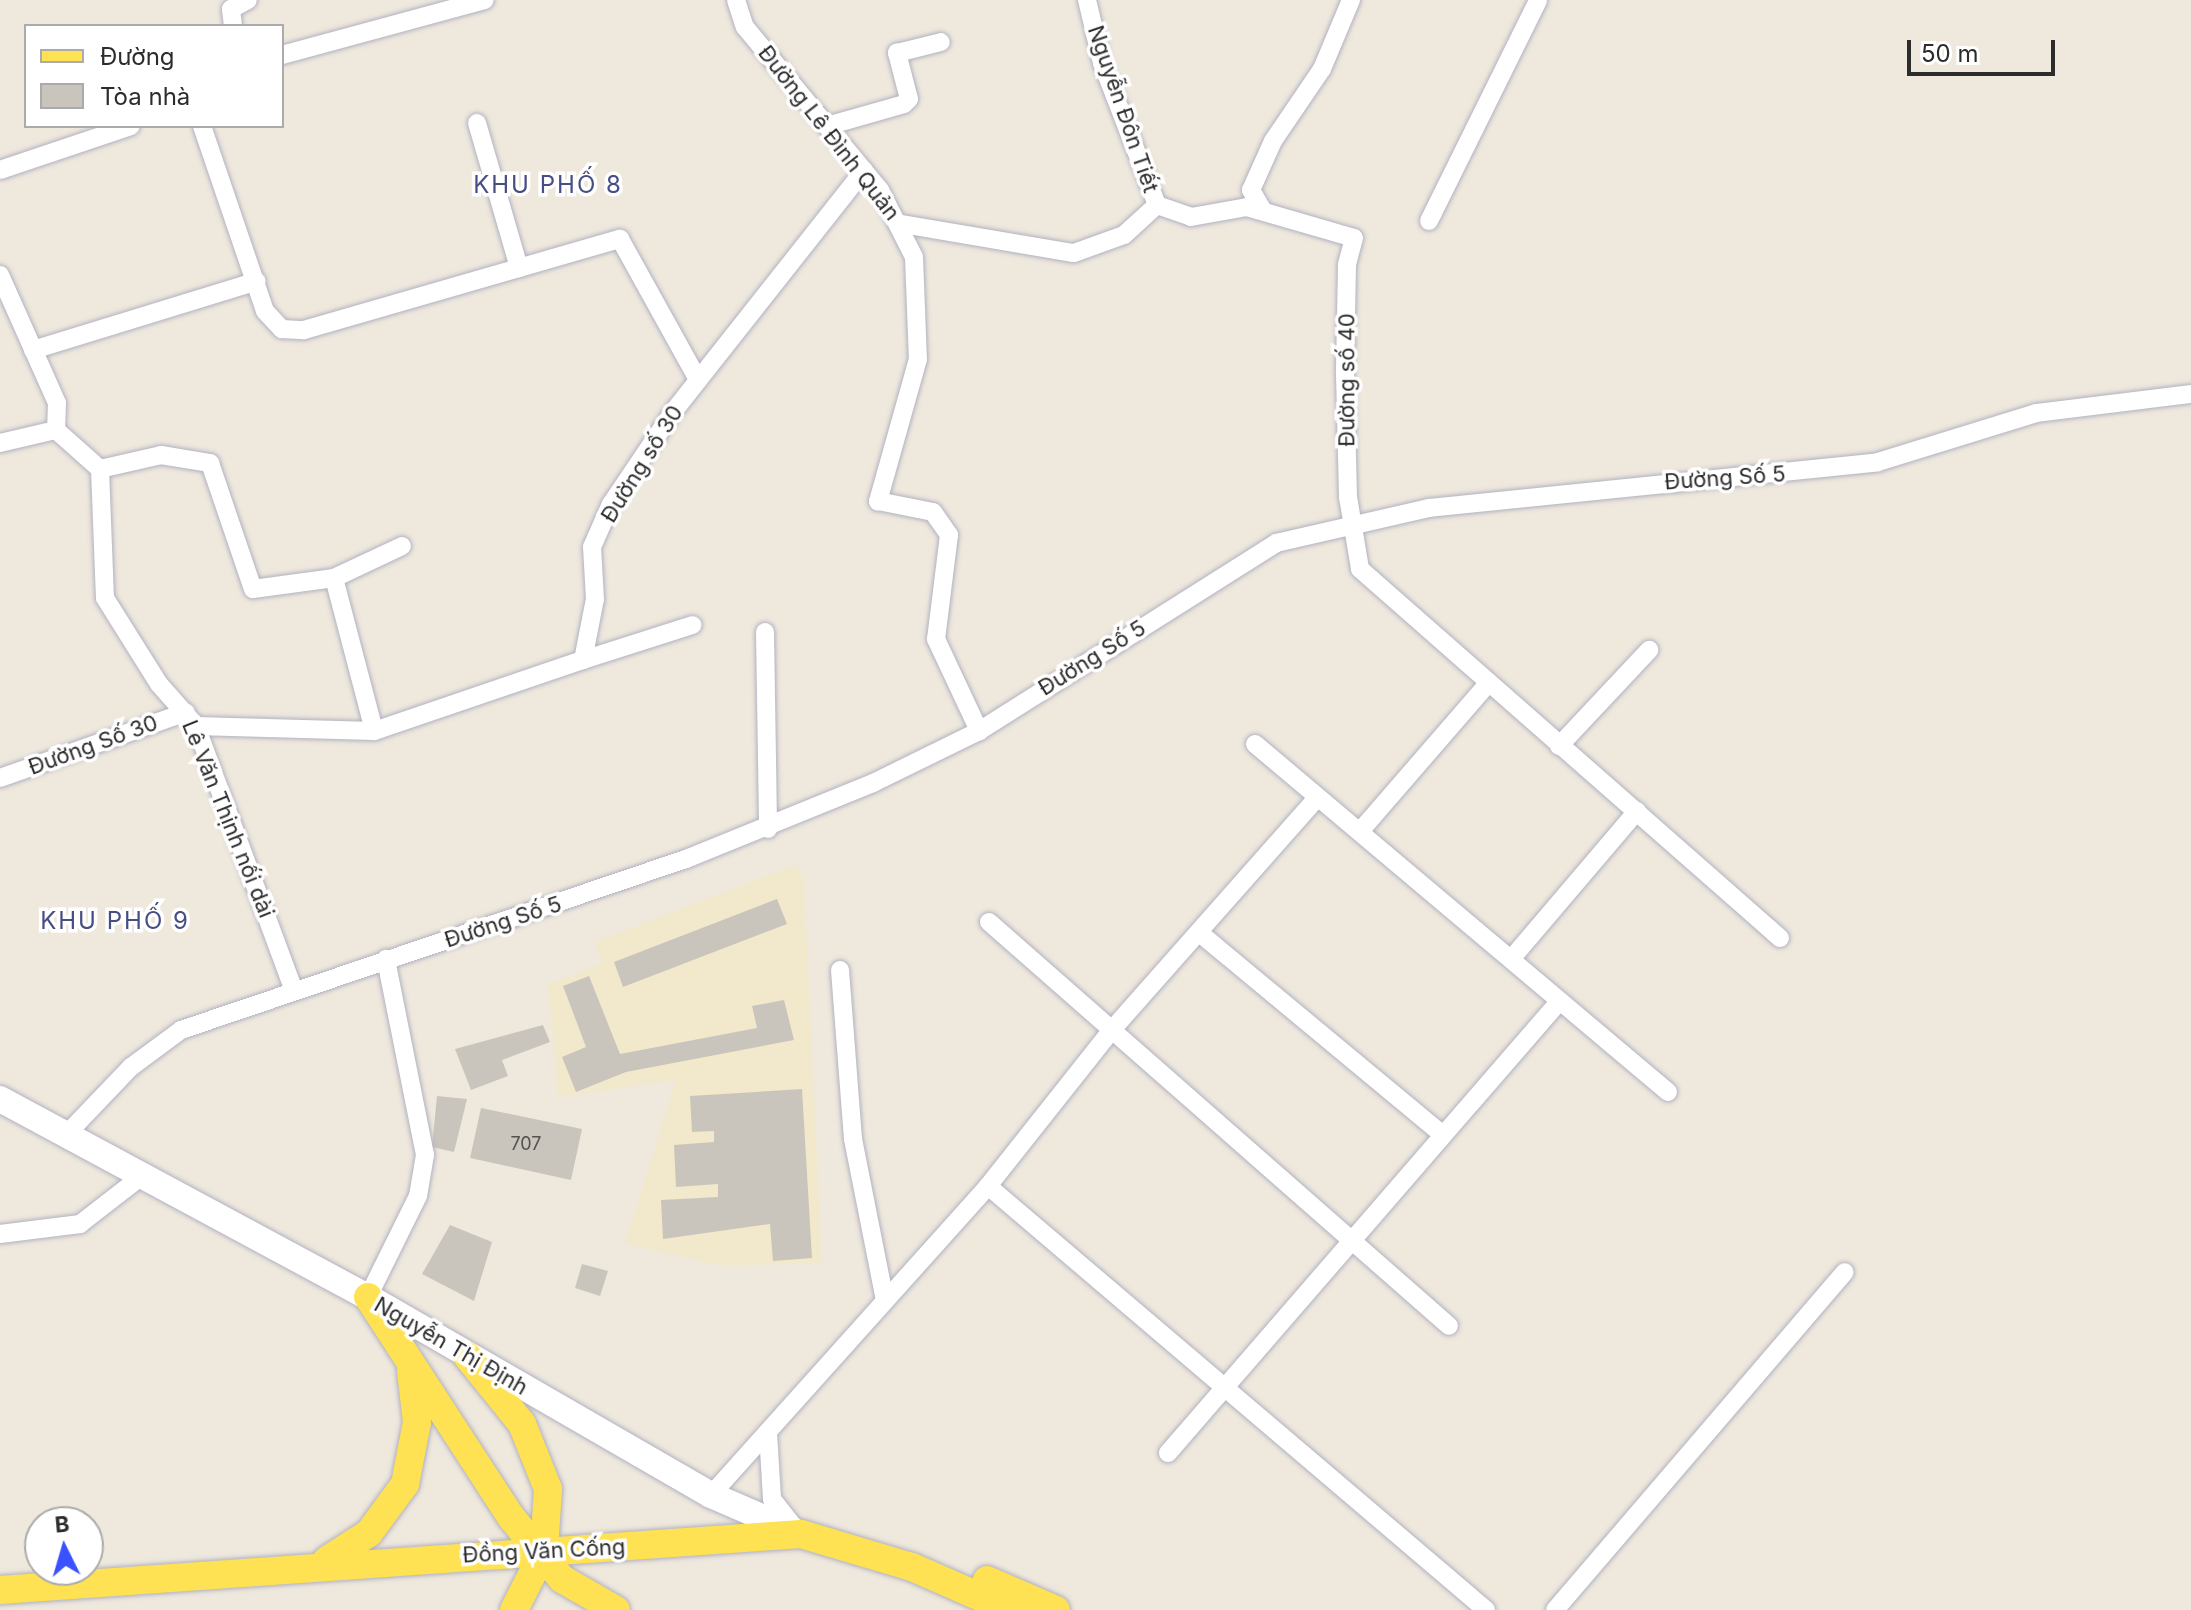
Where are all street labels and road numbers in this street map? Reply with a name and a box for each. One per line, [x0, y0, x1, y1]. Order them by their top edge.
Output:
street label: Nguyễn Đôn Tiết [1082, 22, 1164, 196]
street label: Đường Lê Đình Quản [753, 40, 905, 226]
street label: Đường số 40 [1334, 313, 1360, 447]
street label: Đường số 30 [596, 401, 688, 527]
street label: Đường Số 5 [1664, 461, 1786, 495]
street label: Đường Số 5 [1034, 615, 1150, 701]
street label: Đường Số 30 [25, 709, 161, 781]
street label: Lê Văn Thịnh nối dài [176, 716, 280, 922]
street label: Đường Số 5 [441, 891, 565, 953]
street label: Nguyễn Thị Định [370, 1291, 532, 1401]
street label: Đồng Văn Cống [462, 1534, 626, 1568]

